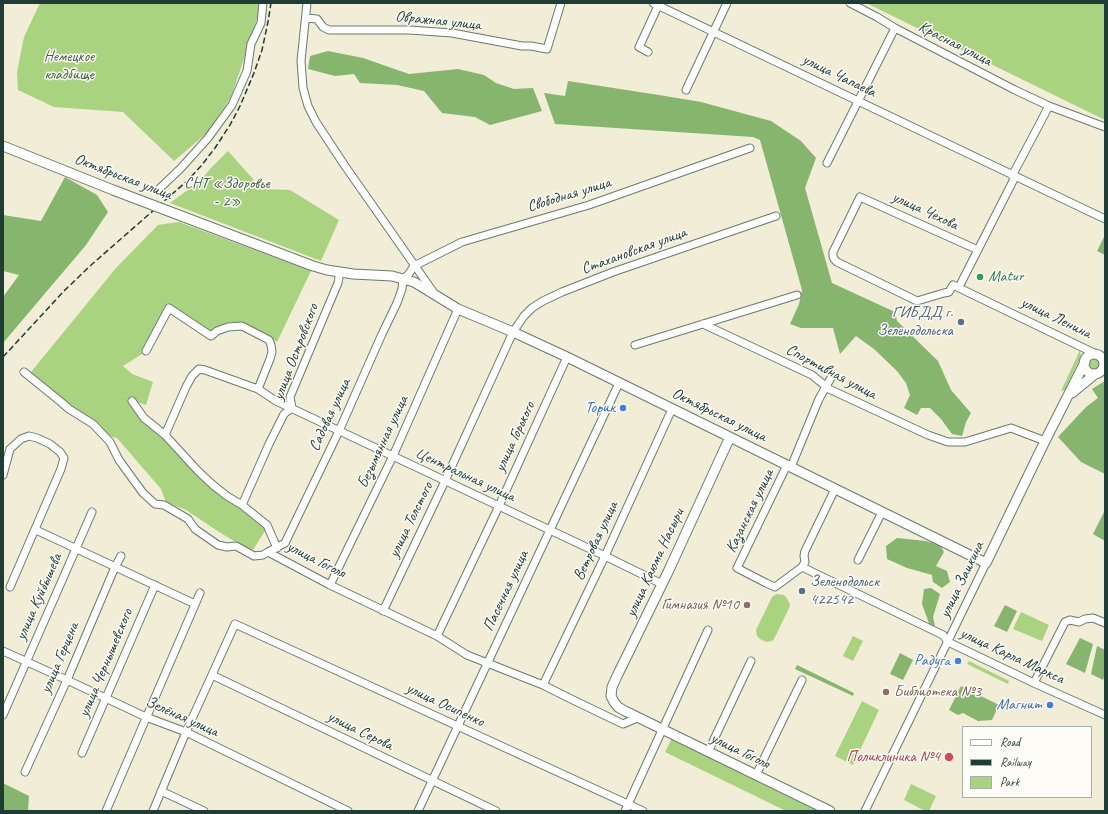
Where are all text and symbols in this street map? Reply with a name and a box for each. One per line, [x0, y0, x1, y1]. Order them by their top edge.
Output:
street label: Овражная улица [394, 7, 482, 35]
street label: Красная улица [915, 17, 995, 71]
park label: Немецкое кладбище [44, 47, 94, 85]
street label: улица Чапаева [799, 50, 879, 102]
street label: Октябрьская улица [72, 150, 174, 204]
street label: Свободная улица [525, 173, 613, 217]
park label: СНТ «Здоровье - 2» [184, 174, 270, 212]
street label: улица Чехова [889, 187, 961, 235]
street label: Стахановская улица [579, 223, 689, 279]
place label: Matur [988, 267, 1023, 287]
marker: Matur [975, 272, 985, 282]
street label: улица Ленина [1018, 293, 1094, 343]
street label: улица Островского [269, 301, 323, 403]
place label: ГИБДД г. Зеленодольска [877, 303, 953, 341]
marker: ГИБДД г. Зеленодольска [956, 317, 966, 327]
street label: Спортивная улица [782, 340, 880, 404]
street label: Садовая улица [305, 376, 355, 454]
street label: Октябрьская улица [669, 384, 769, 446]
street label: Безымянная улица [353, 393, 413, 491]
place label: Торик [585, 398, 615, 418]
street label: улица Горького [490, 399, 540, 475]
marker: Торик [618, 403, 628, 413]
street label: Центральная улица [412, 443, 518, 507]
street label: Казанская улица [722, 466, 778, 556]
street label: улица Толстого [385, 479, 437, 561]
street label: Ветровая улица [569, 498, 623, 584]
street label: улица Каюма Насыри [621, 506, 689, 620]
street label: улица Гоголя [283, 537, 349, 583]
street label: улица Заикина [935, 539, 989, 621]
street label: Пасечная улица [479, 548, 533, 634]
street label: улица Куйбышева [11, 551, 67, 643]
place label: Зеленодольск 422542 [810, 572, 879, 610]
marker: Зеленодольск 422542 [797, 586, 807, 596]
place label: Гимназия №10 [661, 595, 739, 615]
marker: Гимназия №10 [742, 600, 752, 610]
street label: улица Чернышевского [75, 606, 137, 720]
street label: улица Герцена [36, 620, 84, 696]
street label: улица Карла Маркса [957, 623, 1067, 689]
place label: Радуга [914, 651, 950, 671]
marker: Радуга [953, 656, 963, 666]
street label: улица Осипенко [403, 679, 487, 731]
place label: Библиотека №3 [894, 682, 981, 702]
marker: Библиотека №3 [881, 687, 891, 697]
street label: Зелёная улица [143, 692, 221, 742]
place label: Магнит [997, 695, 1042, 715]
marker: Магнит [1045, 700, 1055, 710]
street label: улица Серова [324, 707, 396, 755]
legend [962, 726, 1092, 798]
street label: улица Гоголя [707, 728, 773, 774]
text: Road [1000, 734, 1020, 750]
place label: Поликлиника №4 [847, 747, 940, 767]
marker: Поликлиника №4 [943, 751, 955, 763]
text: Railway [1000, 754, 1031, 770]
text: Park [1000, 774, 1019, 790]

